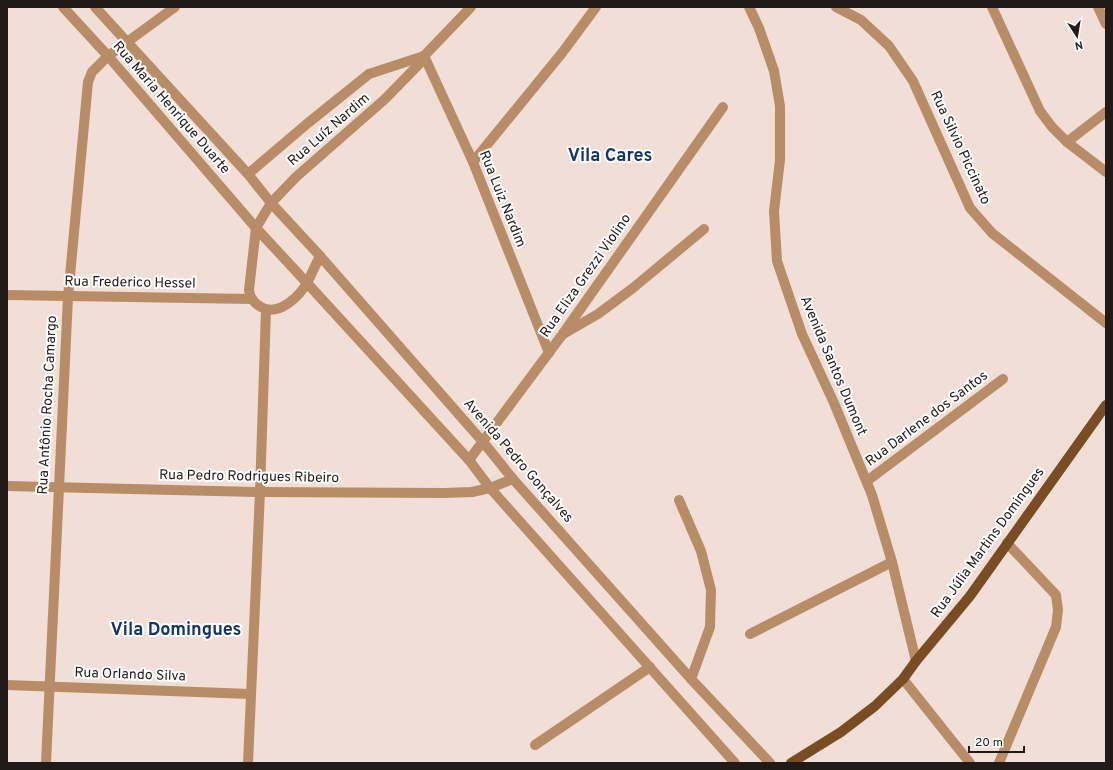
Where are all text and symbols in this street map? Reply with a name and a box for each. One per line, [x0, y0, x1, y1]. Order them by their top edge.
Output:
north arrow [1057, 16, 1097, 56]
text: N [1074, 37, 1084, 52]
street label: Rua Maria Henrique Duarte [109, 38, 233, 178]
street label: Rua Silvio Piccinato [926, 89, 994, 208]
street label: Rua Luíz Nardim [285, 90, 373, 170]
district label: Vila Cares [568, 145, 652, 168]
street label: Rua Luiz Nardim [475, 148, 529, 250]
street label: Rua Eliza Grezzi Violino [537, 211, 635, 341]
street label: Rua Frederico Hessel [64, 273, 196, 293]
street label: Avenida Santos Dumont [796, 294, 870, 438]
street label: Rua Antônio Rocha Camargo [35, 315, 61, 495]
street label: Rua Darlene dos Santos [863, 367, 991, 471]
street label: Avenida Pedro Gonçalves [460, 396, 576, 526]
street label: Rua Júlia Martins Domingues [928, 464, 1048, 622]
street label: Rua Pedro Rodrigues Ribeiro [159, 467, 339, 487]
district label: Vila Domingues [111, 619, 241, 642]
street label: Rua Orlando Silva [74, 665, 186, 685]
scale bar [969, 728, 1024, 754]
text: 20 m [975, 735, 1003, 751]

